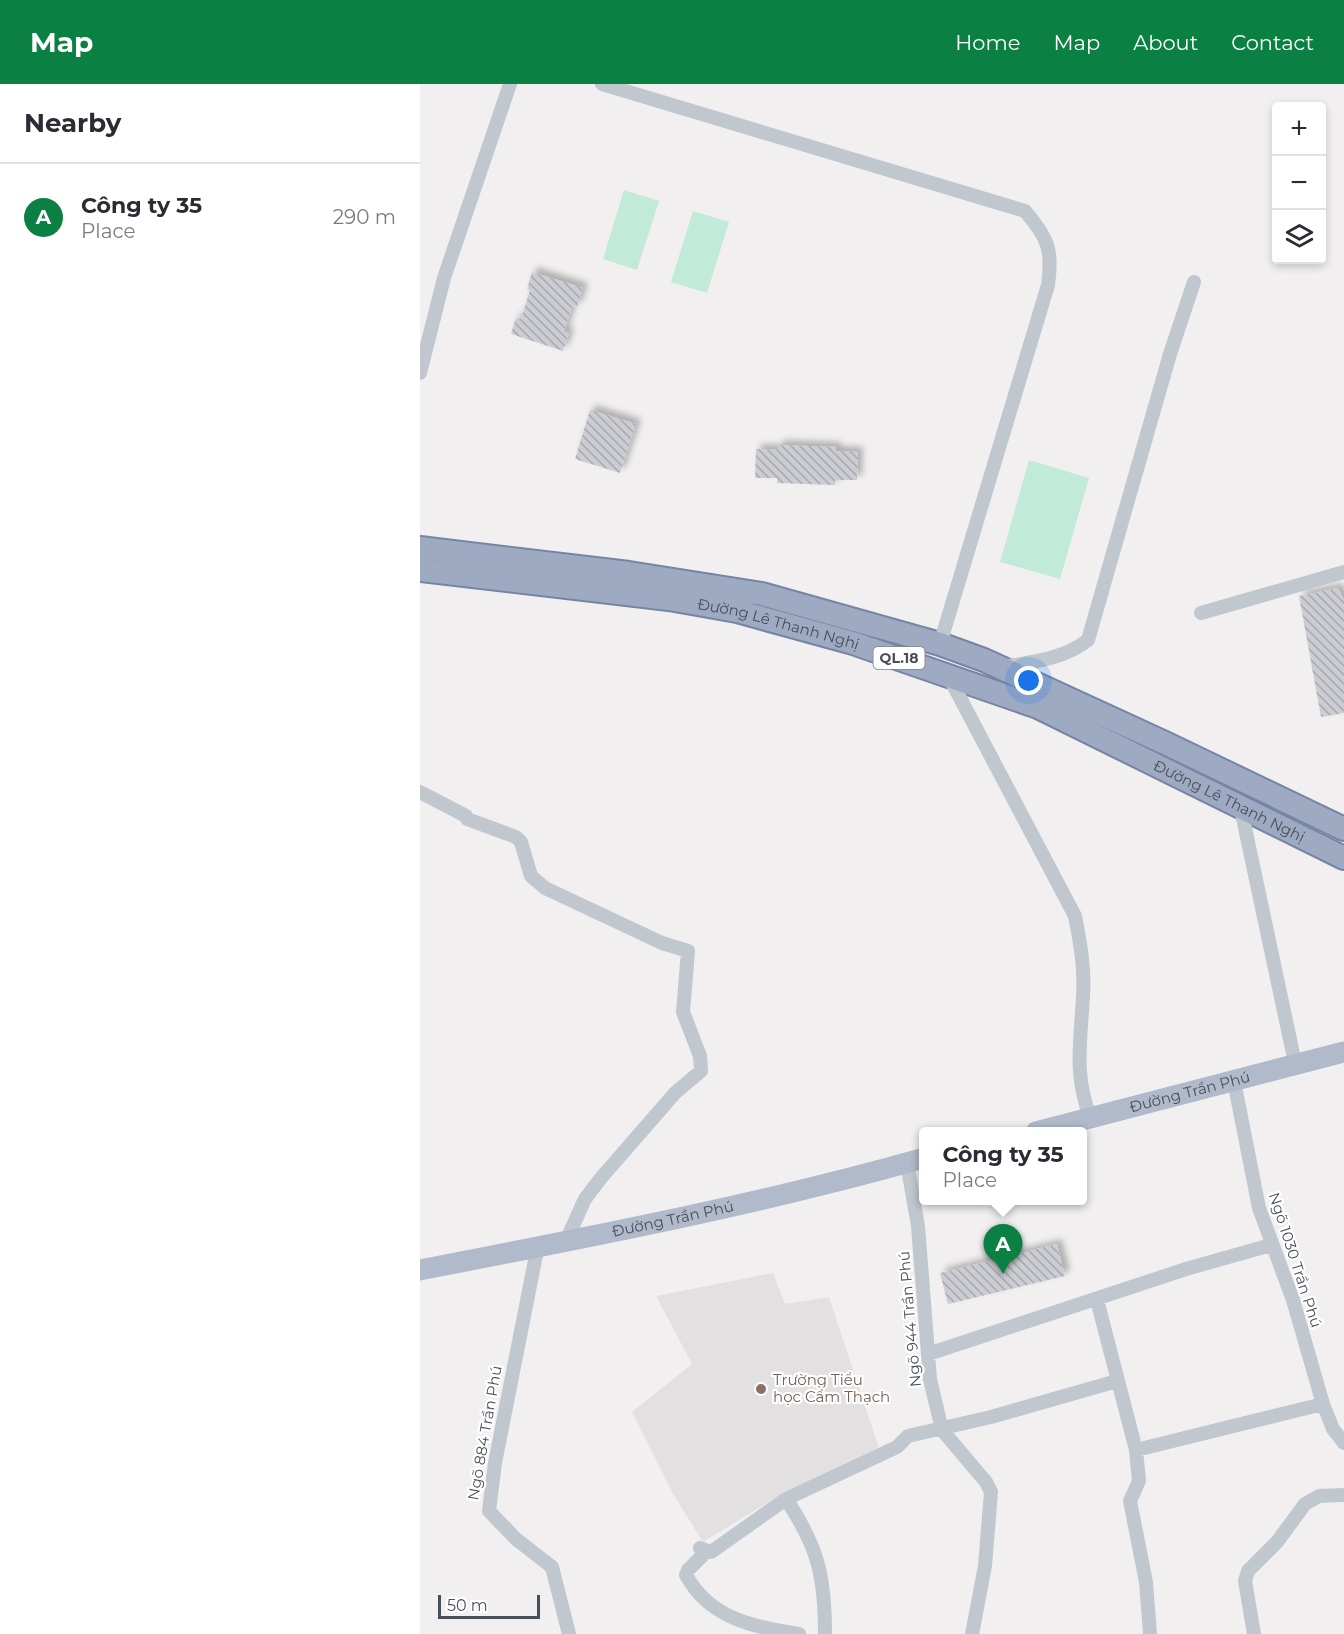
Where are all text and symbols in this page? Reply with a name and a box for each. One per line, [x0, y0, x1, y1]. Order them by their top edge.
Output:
text: Map [30, 25, 93, 59]
text: Home [955, 30, 1020, 55]
text: Map [1053, 30, 1100, 55]
text: About [1133, 30, 1198, 55]
text: Contact [1231, 30, 1314, 55]
map controls [1272, 102, 1326, 264]
button: + [1272, 102, 1326, 156]
text: Nearby [24, 107, 121, 139]
button: − [1272, 156, 1326, 210]
text: Công ty 35 [81, 192, 202, 219]
text: A [36, 205, 51, 229]
text: 290 m [333, 205, 396, 229]
button: layers [1272, 210, 1326, 264]
text: Place [81, 219, 136, 243]
street label: Đường Lê Thanh Nghị [696, 594, 862, 654]
road number: QL.18 [874, 647, 924, 669]
your location [1014, 666, 1043, 695]
street label: Đường Lê Thanh Nghị [1151, 756, 1308, 846]
street label: Đường Trần Phú [1127, 1067, 1252, 1116]
popup [919, 1127, 1087, 1205]
text: Công ty 35 [942, 1141, 1064, 1168]
text: Place [942, 1168, 997, 1192]
street label: Ngõ 1030 Trần Phú [1265, 1190, 1326, 1330]
street label: Đường Trần Phú [610, 1196, 735, 1241]
pin: A [984, 1224, 1022, 1274]
street label: Ngõ 944 Trần Phú [894, 1250, 925, 1388]
street label: Ngõ 884 Trần Phú [463, 1364, 506, 1502]
place label: Trường Tiểu học Cẩm Thạch [773, 1370, 890, 1406]
marker: Trường Tiểu học Cẩm Thạch [754, 1382, 768, 1396]
scale bar [438, 1592, 540, 1620]
text: 50 m [447, 1596, 488, 1615]

